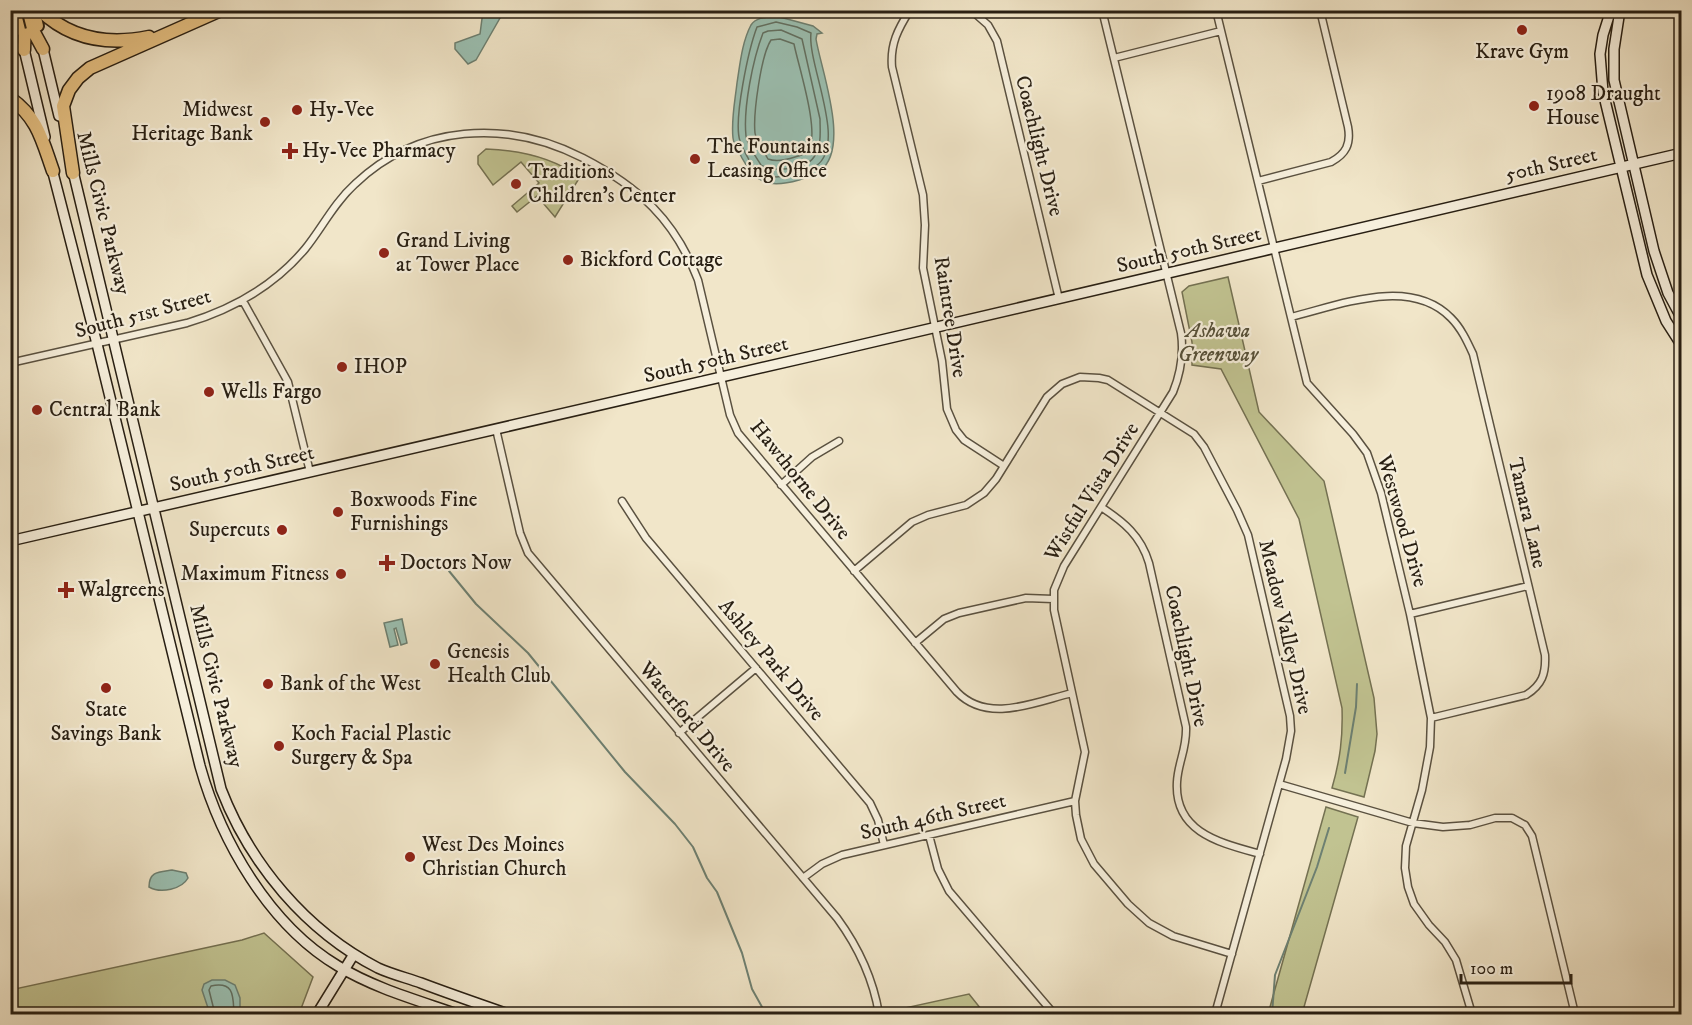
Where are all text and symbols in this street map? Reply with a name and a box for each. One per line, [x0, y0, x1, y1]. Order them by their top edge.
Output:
marker: Krave Gym [1515, 23, 1529, 37]
place label: Krave Gym [1475, 39, 1569, 65]
street label: Coachlight Drive [1009, 73, 1069, 219]
place label: 1908 Draught House [1546, 81, 1661, 131]
place label: Midwest Heritage Bank [131, 97, 254, 147]
place label: Hy-Vee [309, 97, 375, 123]
marker: 1908 Draught House [1527, 99, 1541, 113]
marker: Hy-Vee [290, 103, 304, 117]
marker: Midwest Heritage Bank [258, 115, 272, 129]
street label: Mills Civic Parkway [70, 129, 136, 298]
place label: The Fountains Leasing Office [707, 134, 829, 184]
place label: Hy-Vee Pharmacy [302, 138, 456, 164]
street label: 50th Street [1502, 142, 1600, 188]
marker: Hy-Vee Pharmacy [283, 144, 297, 158]
marker: The Fountains Leasing Office [688, 152, 702, 166]
place label: Traditions Children's Center [528, 159, 676, 209]
marker: Traditions Children's Center [509, 177, 523, 191]
street label: South 50th Street [1114, 221, 1264, 279]
place label: Grand Living at Tower Place [396, 228, 520, 278]
marker: Grand Living at Tower Place [377, 246, 391, 260]
place label: Bickford Cottage [580, 247, 723, 273]
marker: Bickford Cottage [561, 253, 575, 267]
street label: Raintree Drive [928, 255, 972, 380]
street label: South 51st Street [72, 283, 214, 345]
park label: Ashawa Greenway [1178, 318, 1260, 368]
street label: South 50th Street [641, 331, 791, 389]
place label: IHOP [354, 354, 407, 380]
marker: IHOP [335, 360, 349, 374]
place label: Wells Fargo [220, 379, 321, 405]
marker: Wells Fargo [202, 385, 216, 399]
place label: Central Bank [49, 397, 161, 423]
marker: Central Bank [30, 403, 44, 417]
street label: Hawthorne Drive [744, 415, 856, 545]
street label: Wistful Vista Drive [1038, 418, 1145, 567]
street label: South 50th Street [167, 440, 317, 498]
street label: Westwood Drive [1370, 451, 1433, 590]
street label: Tamara Lane [1502, 455, 1552, 571]
place label: Boxwoods Fine Furnishings [350, 487, 478, 537]
marker: Boxwoods Fine Furnishings [331, 505, 345, 519]
place label: Supercuts [189, 517, 270, 543]
marker: Supercuts [275, 523, 289, 537]
street label: Meadow Valley Drive [1252, 537, 1318, 717]
place label: Doctors Now [400, 550, 512, 576]
marker: Doctors Now [378, 554, 396, 572]
place label: Maximum Fitness [181, 561, 329, 587]
marker: Maximum Fitness [334, 567, 348, 581]
place label: Walgreens [77, 577, 165, 603]
marker: Walgreens [59, 583, 73, 597]
street label: Coachlight Drive [1158, 583, 1214, 729]
street label: Ashley Park Drive [712, 594, 830, 727]
street label: Mills Civic Parkway [183, 602, 249, 771]
place label: Genesis Health Club [447, 639, 551, 689]
street label: Waterford Drive [633, 656, 741, 778]
marker: Genesis Health Club [428, 657, 442, 671]
place label: Bank of the West [280, 671, 421, 697]
marker: Bank of the West [261, 677, 275, 691]
marker: State Savings Bank [99, 681, 113, 695]
place label: State Savings Bank [51, 697, 162, 747]
place label: Koch Facial Plastic Surgery & Spa [291, 721, 451, 771]
marker: Koch Facial Plastic Surgery & Spa [272, 739, 286, 753]
street label: South 46th Street [858, 788, 1009, 846]
place label: West Des Moines Christian Church [421, 832, 567, 882]
marker: West Des Moines Christian Church [403, 850, 417, 864]
scale bar [1461, 947, 1570, 985]
text: 100 m [1470, 958, 1513, 980]

